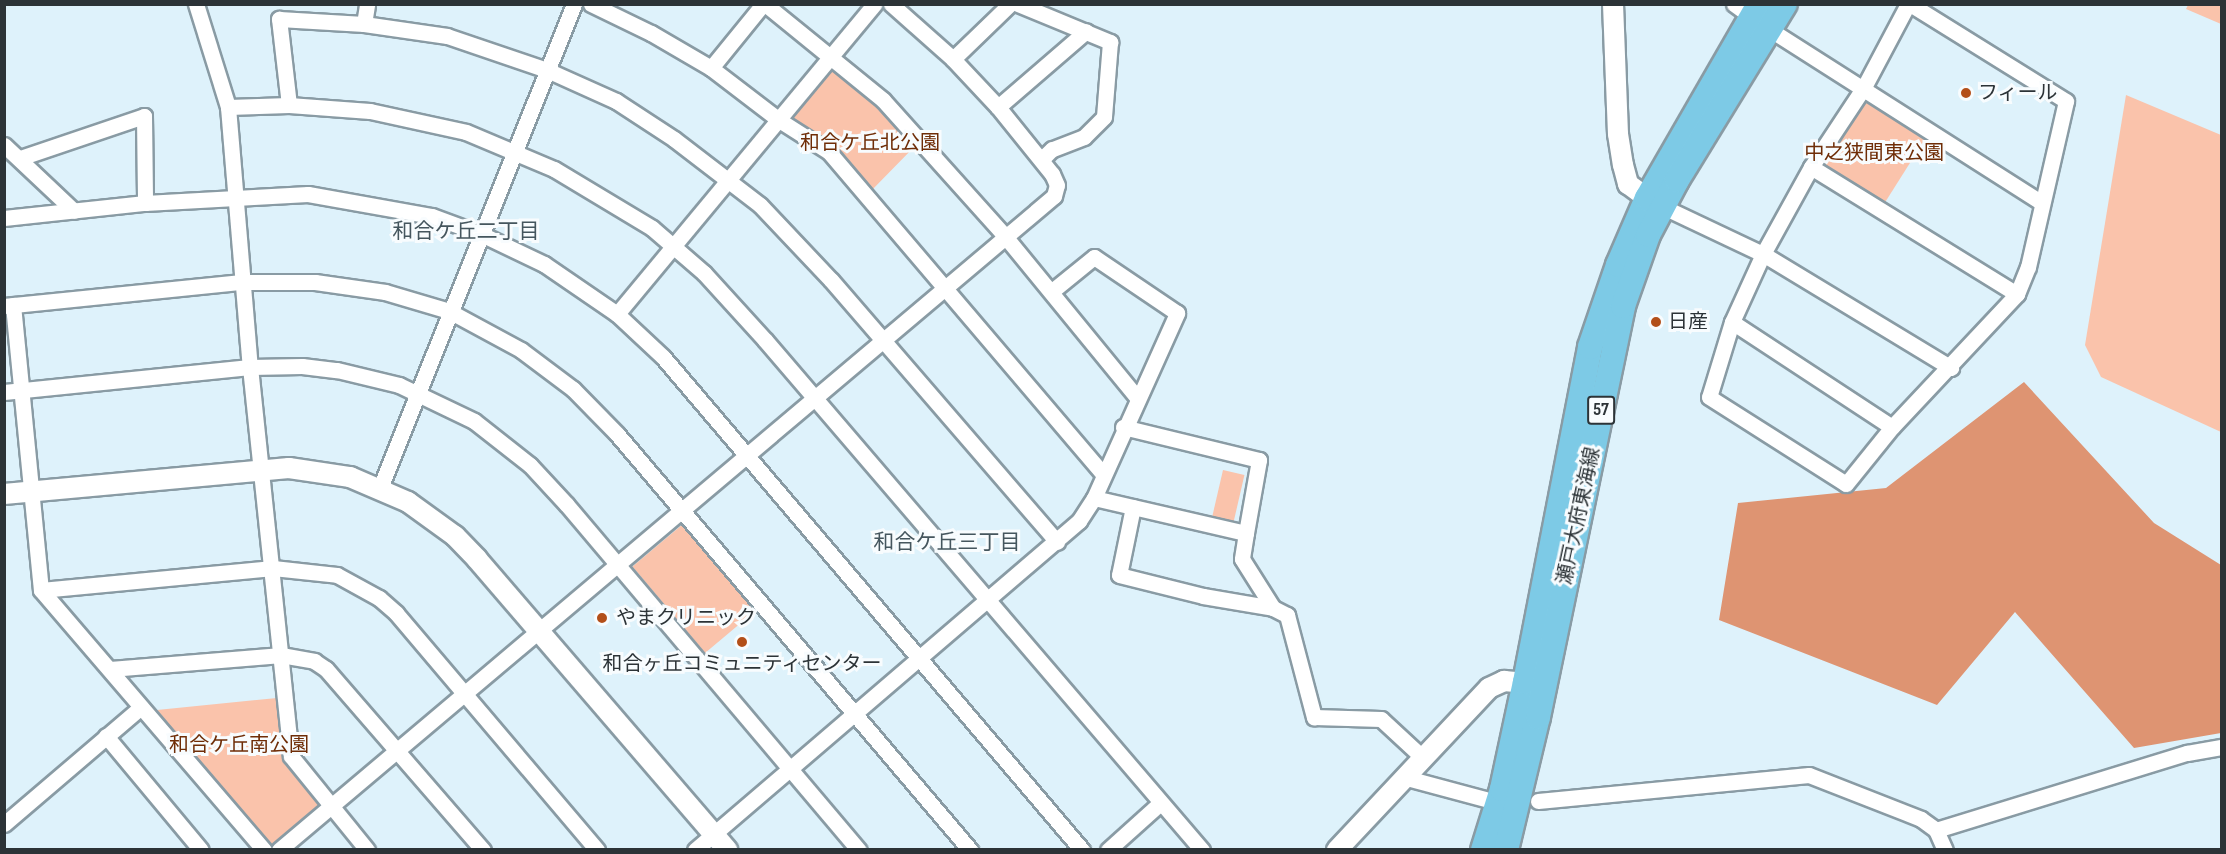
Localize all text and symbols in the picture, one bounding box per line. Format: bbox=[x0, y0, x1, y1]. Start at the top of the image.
place label: フィール bbox=[1978, 81, 2058, 105]
marker: フィール bbox=[1959, 86, 1973, 100]
park label: 和合ケ丘北公園 bbox=[800, 131, 940, 155]
park label: 中之狭間東公園 bbox=[1804, 141, 1944, 165]
district label: 和合ケ丘二丁目 bbox=[393, 219, 539, 245]
place label: 日産 bbox=[1668, 310, 1708, 334]
marker: 日産 bbox=[1649, 315, 1663, 329]
road number: 57 bbox=[1586, 395, 1616, 425]
street label: 瀬戸大府東海線 bbox=[1553, 445, 1605, 587]
district label: 和合ケ丘三丁目 bbox=[874, 530, 1020, 556]
place label: やまクリニック bbox=[616, 606, 756, 630]
marker: やまクリニック bbox=[593, 609, 611, 627]
marker: 和合ヶ丘コミュニティセンター bbox=[735, 635, 749, 649]
place label: 和合ヶ丘コミュニティセンター bbox=[602, 652, 882, 676]
park label: 和合ケ丘南公園 bbox=[169, 733, 309, 757]

